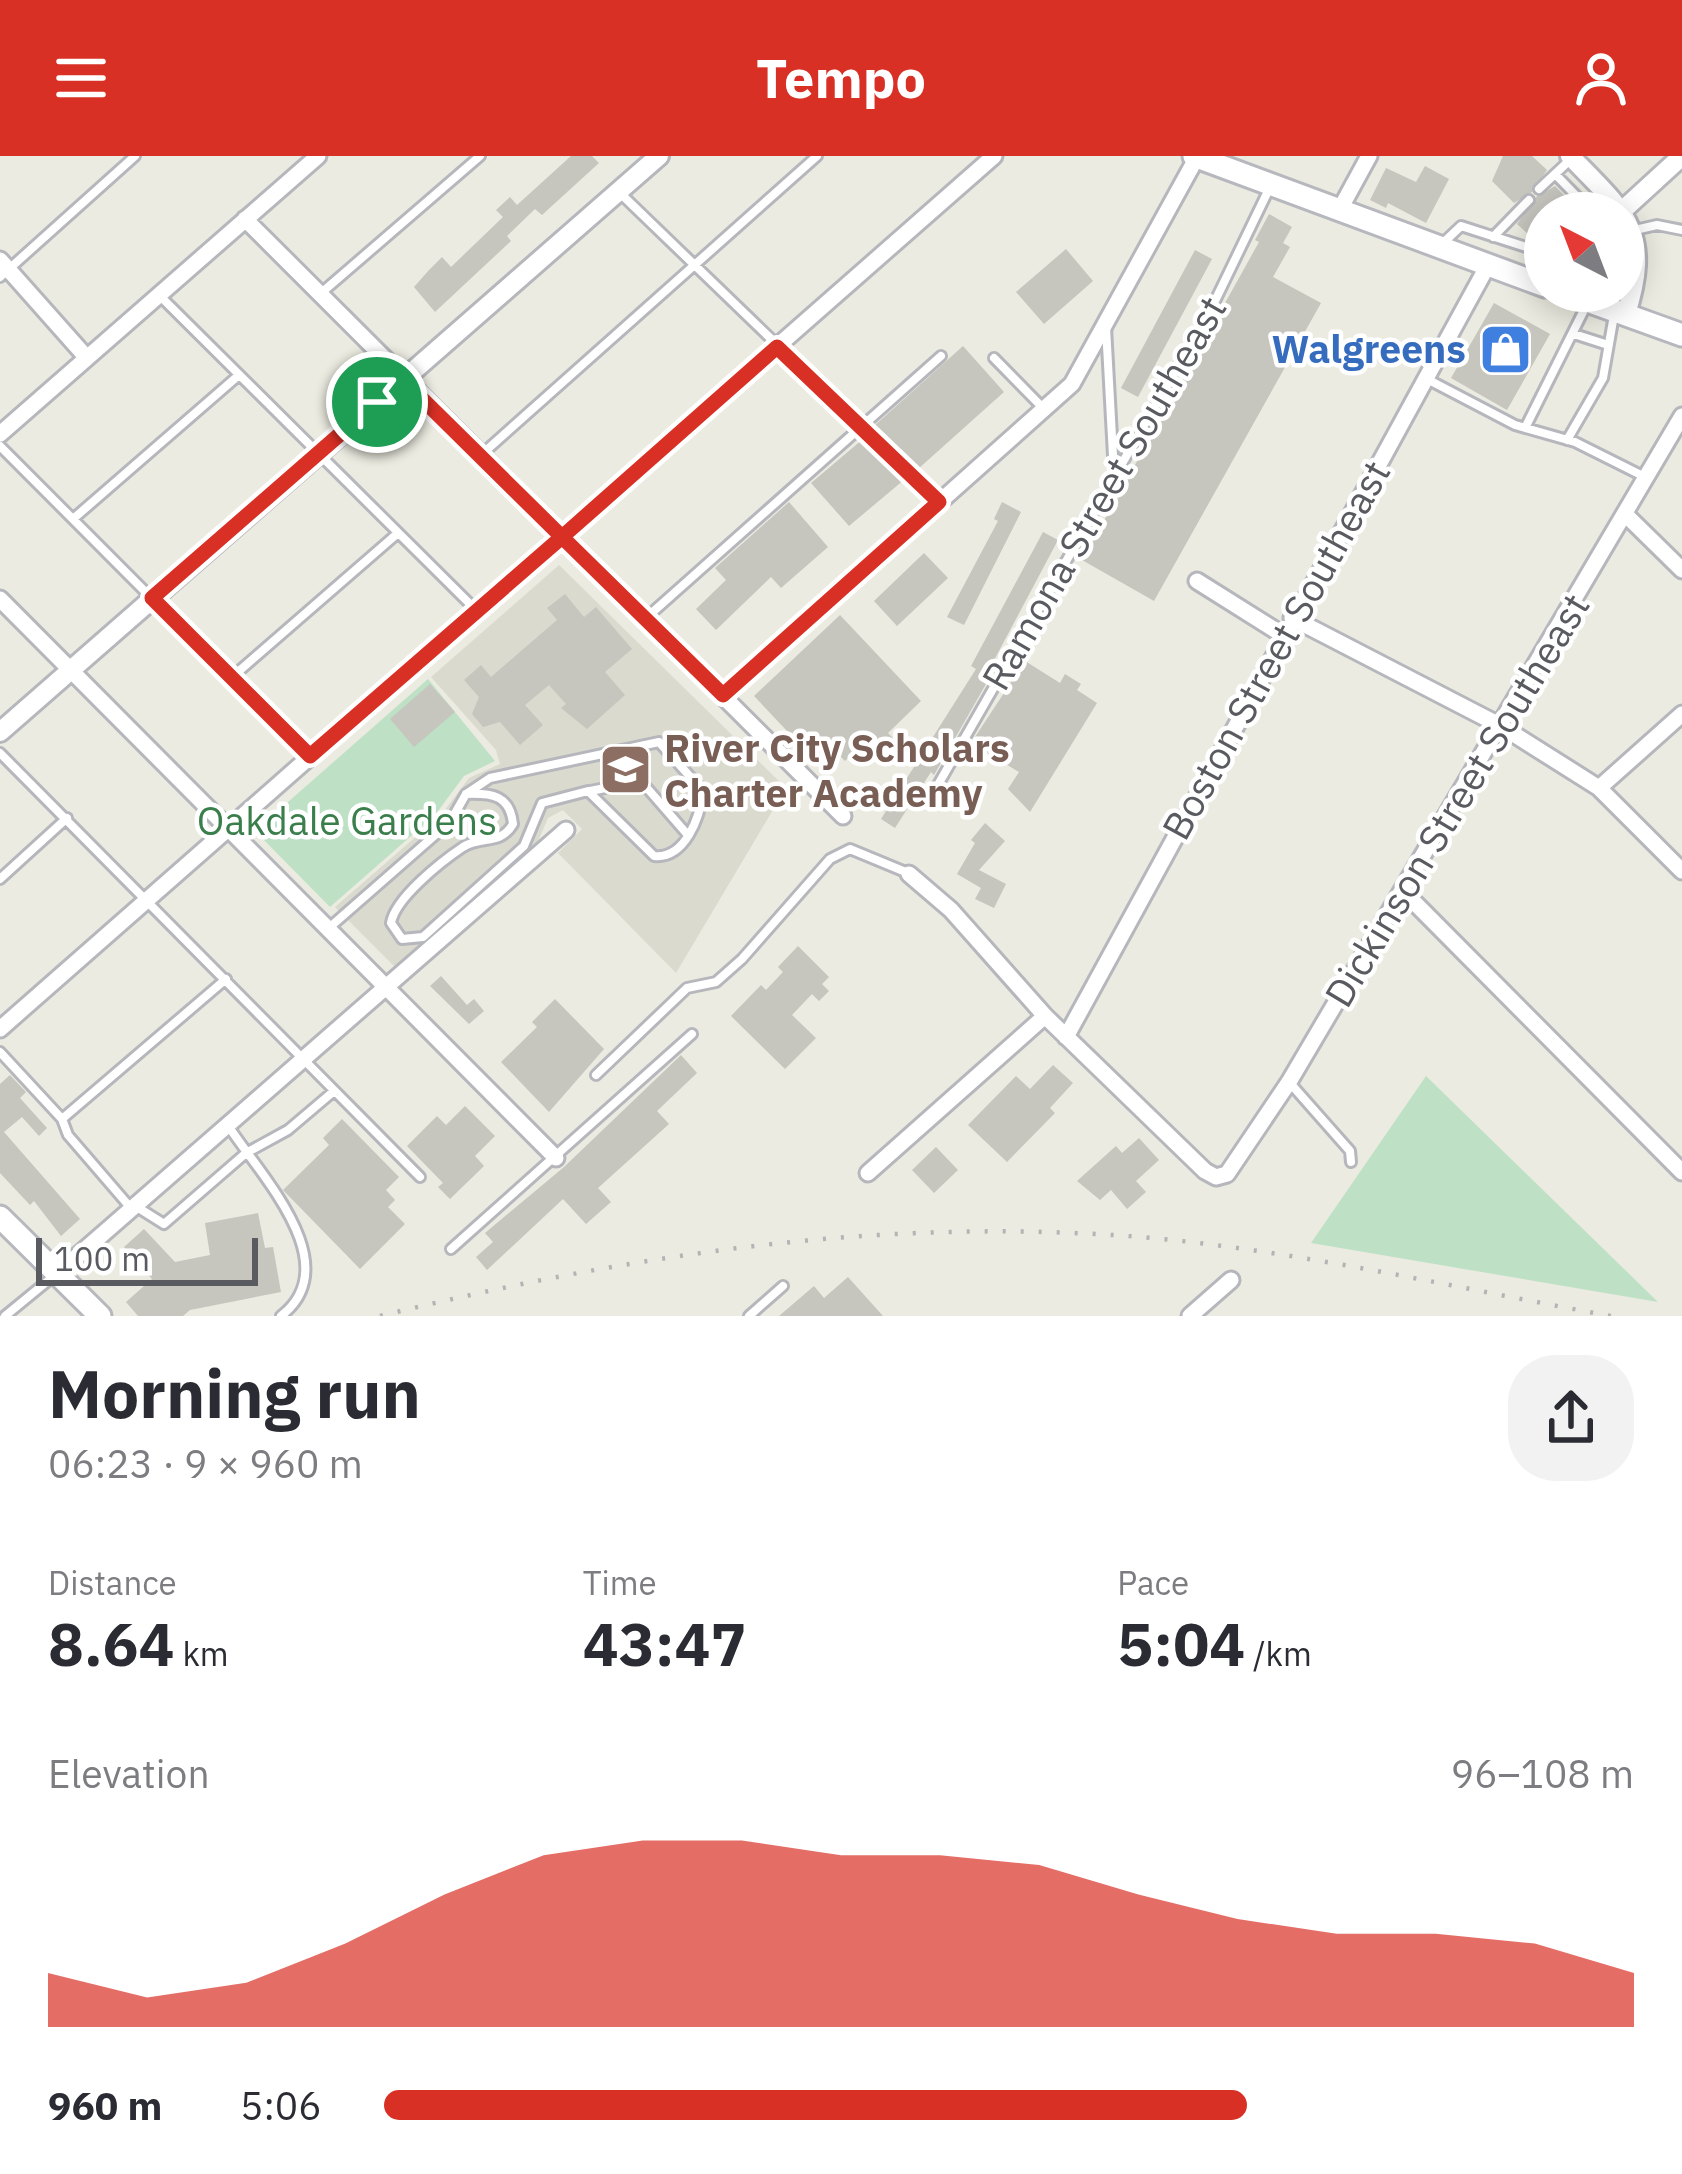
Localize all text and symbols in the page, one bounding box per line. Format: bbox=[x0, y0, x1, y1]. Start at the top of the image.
text: Tempo bbox=[756, 43, 926, 113]
icon: menu bbox=[48, 45, 114, 111]
icon: person bbox=[1568, 45, 1634, 111]
north arrow bbox=[1524, 192, 1644, 312]
map controls bbox=[1524, 192, 1644, 312]
street label: Ramona Street Southeast bbox=[970, 287, 1237, 699]
shop icon: Walgreens bbox=[1477, 321, 1533, 377]
place label: Walgreens bbox=[1271, 323, 1466, 374]
pin bbox=[326, 351, 428, 453]
icon: arrive bbox=[344, 369, 410, 435]
street label: Boston Street Southeast bbox=[1150, 451, 1401, 848]
street label: Dickinson Street Southeast bbox=[1313, 584, 1600, 1016]
place label: River City Scholars Charter Academy bbox=[664, 722, 1010, 818]
school or university icon: River City Scholars Charter Academy bbox=[597, 742, 653, 798]
park label: Oakdale Gardens bbox=[197, 795, 497, 846]
scale bar bbox=[36, 1232, 258, 1285]
text: 100 m bbox=[54, 1237, 150, 1280]
text: Morning run bbox=[48, 1350, 421, 1436]
button: share bbox=[1508, 1355, 1634, 1481]
text: 06:23 · 9 × 960 m bbox=[48, 1438, 363, 1489]
text: Distance bbox=[48, 1561, 177, 1604]
text: Time bbox=[583, 1561, 657, 1604]
text: Pace bbox=[1117, 1561, 1189, 1604]
text: 8.64 bbox=[48, 1604, 175, 1683]
text: 43:47 bbox=[583, 1604, 746, 1683]
text: 5:04 bbox=[1117, 1604, 1245, 1683]
text: km bbox=[175, 1632, 229, 1675]
text: /km bbox=[1245, 1632, 1312, 1675]
text: Elevation bbox=[48, 1748, 210, 1799]
text: 96–108 m bbox=[1451, 1748, 1634, 1799]
text: 960 m bbox=[48, 2080, 162, 2131]
text: 5:06 bbox=[240, 2080, 322, 2131]

